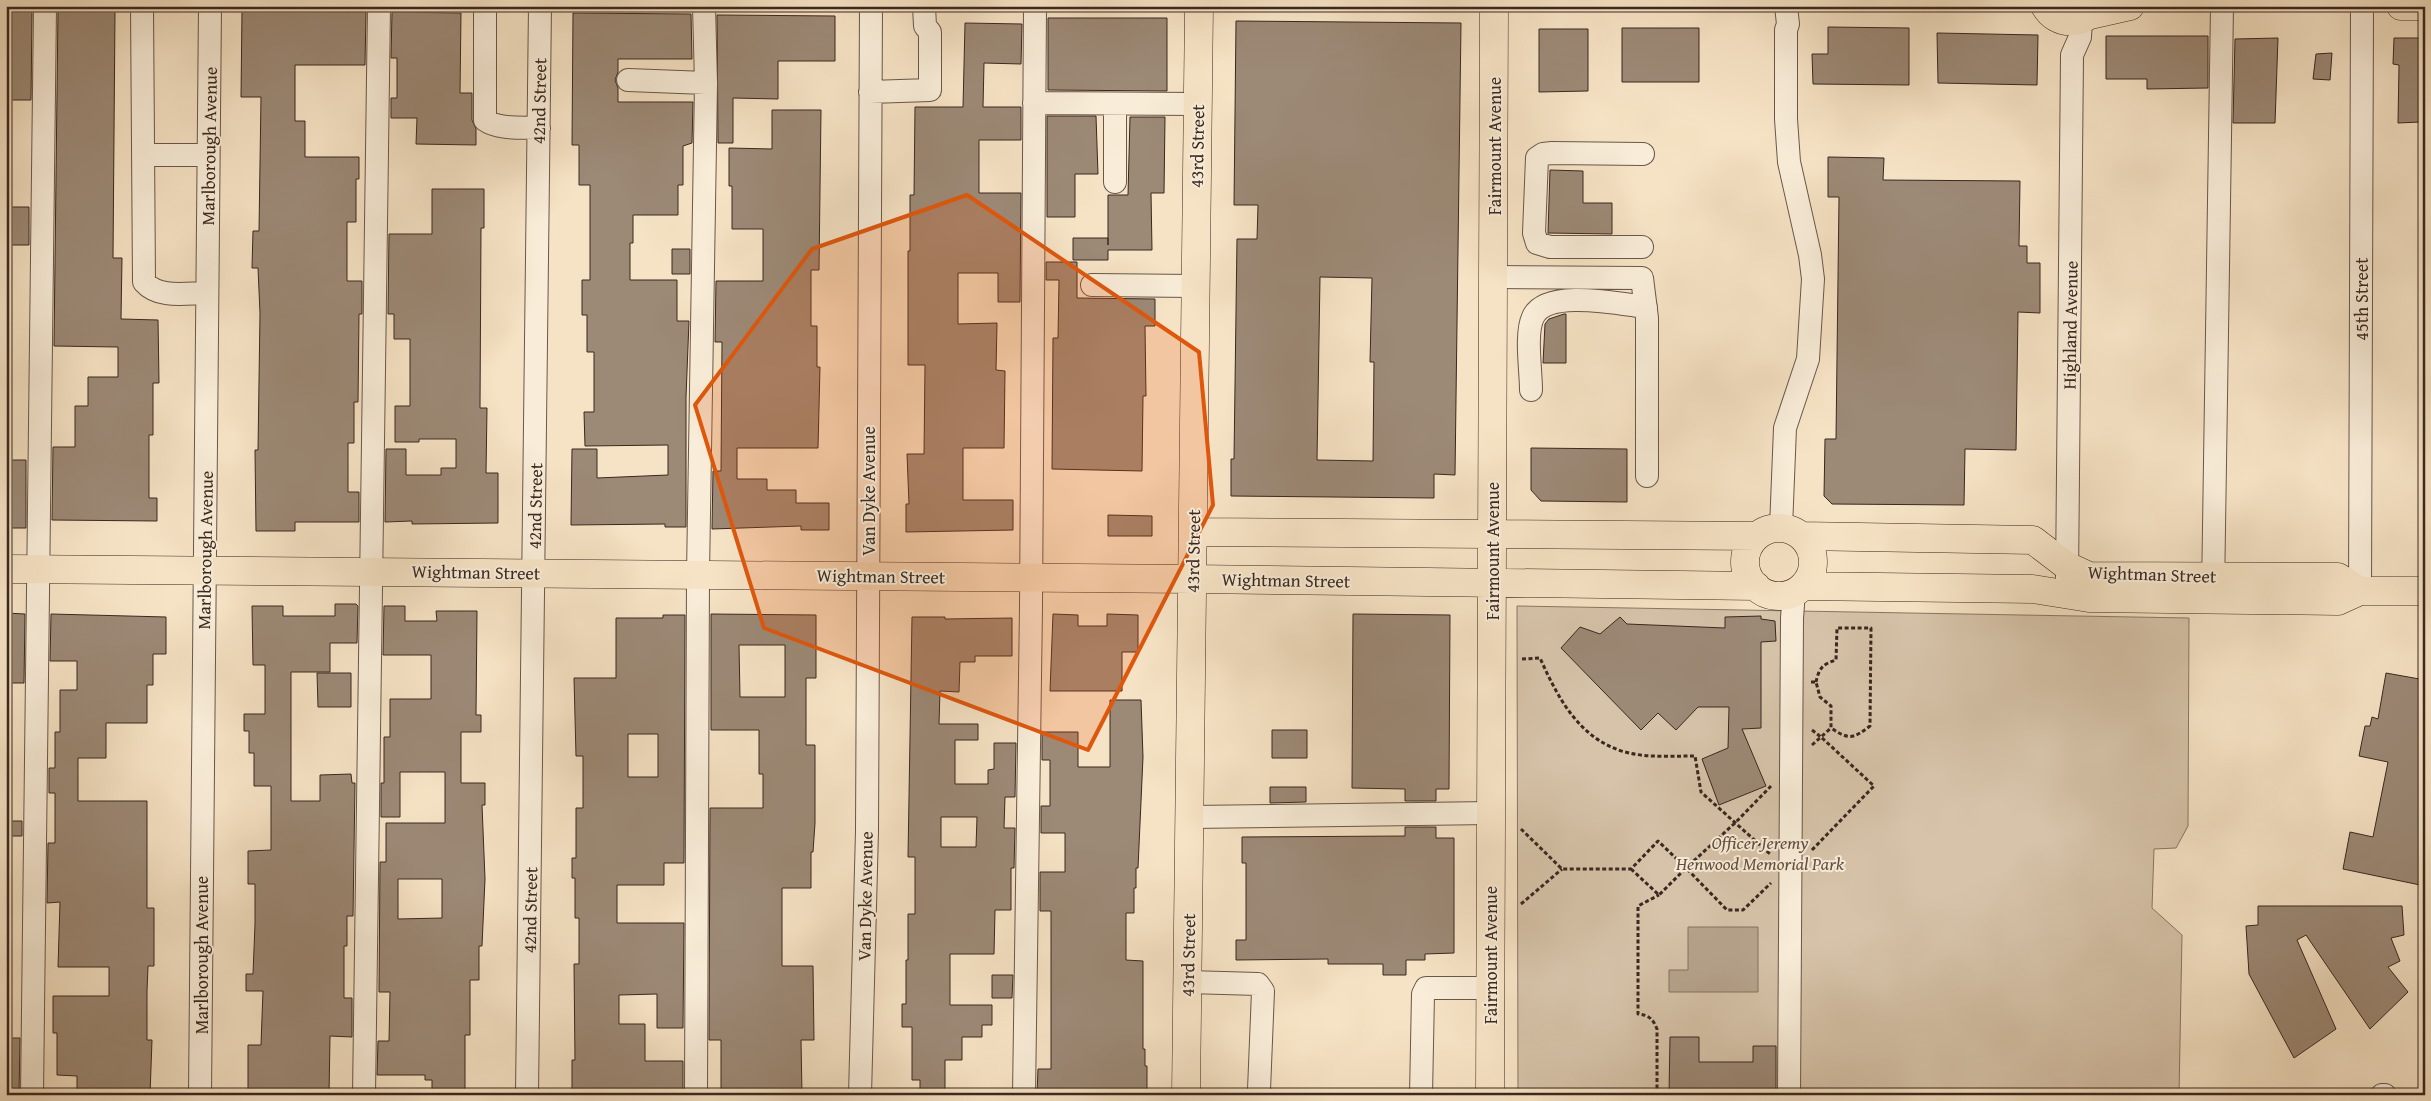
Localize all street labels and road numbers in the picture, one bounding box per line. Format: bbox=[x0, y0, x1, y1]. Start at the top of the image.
street label: 42nd Street bbox=[525, 57, 553, 145]
street label: Marlborough Avenue bbox=[194, 66, 224, 226]
street label: Fairmount Avenue bbox=[1481, 77, 1508, 215]
street label: 43rd Street bbox=[1183, 103, 1211, 188]
street label: 45th Street bbox=[2348, 257, 2375, 341]
street label: Highland Avenue bbox=[2055, 260, 2085, 390]
street label: Van Dyke Avenue bbox=[855, 426, 882, 556]
street label: 42nd Street bbox=[521, 462, 549, 550]
street label: Marlborough Avenue bbox=[190, 470, 220, 630]
street label: Fairmount Avenue bbox=[1479, 482, 1506, 620]
street label: 43rd Street bbox=[1179, 508, 1207, 593]
street label: Wightman Street bbox=[411, 557, 541, 587]
street label: Wightman Street bbox=[2087, 558, 2217, 590]
street label: Wightman Street bbox=[816, 561, 946, 591]
street label: Wightman Street bbox=[1221, 565, 1351, 595]
street label: Van Dyke Avenue bbox=[850, 831, 880, 961]
street label: 42nd Street bbox=[516, 866, 544, 954]
street label: Marlborough Avenue bbox=[188, 876, 215, 1034]
street label: Fairmount Avenue bbox=[1477, 886, 1504, 1024]
street label: 43rd Street bbox=[1174, 912, 1202, 997]

